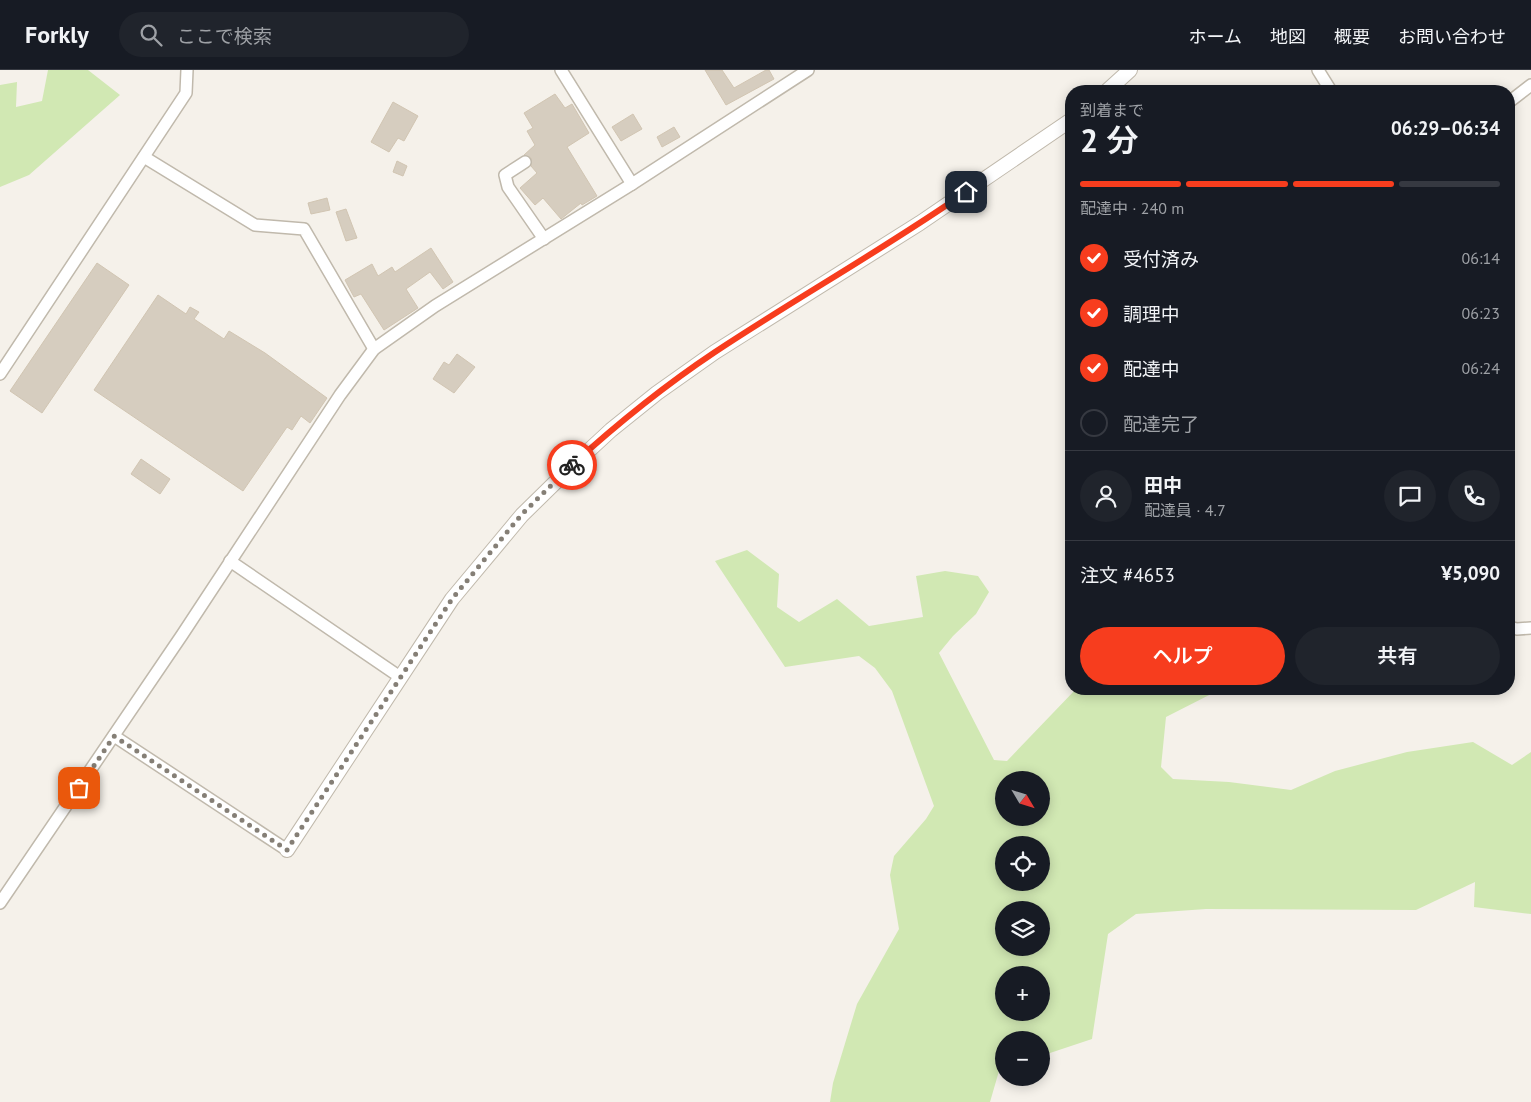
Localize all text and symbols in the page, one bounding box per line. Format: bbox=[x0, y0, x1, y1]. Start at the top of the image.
search box bbox=[119, 12, 469, 57]
text: Forkly bbox=[25, 19, 89, 50]
icon: search bbox=[137, 21, 165, 49]
text: ここで検索 bbox=[177, 24, 272, 48]
text: ホーム bbox=[1189, 25, 1242, 48]
text: 地図 bbox=[1270, 25, 1306, 48]
text: 概要 bbox=[1334, 25, 1370, 48]
text: お問い合わせ bbox=[1398, 25, 1506, 48]
text: 到着まで bbox=[1080, 100, 1144, 120]
text: 06:29–06:34 bbox=[1391, 116, 1500, 140]
text: 2 分 bbox=[1080, 119, 1138, 161]
pin bbox=[945, 171, 987, 213]
icon: home bbox=[952, 178, 980, 206]
text: 配達中 · 240 m bbox=[1080, 198, 1184, 218]
icon: check bbox=[1080, 244, 1108, 272]
text: 受付済み bbox=[1123, 247, 1199, 271]
text: 06:14 bbox=[1462, 248, 1500, 268]
icon: check bbox=[1080, 299, 1108, 327]
text: 調理中 bbox=[1123, 302, 1180, 326]
text: 06:23 bbox=[1462, 303, 1500, 323]
icon: check bbox=[1080, 354, 1108, 382]
text: 配達中 bbox=[1123, 357, 1180, 381]
text: 06:24 bbox=[1462, 358, 1500, 378]
text: 配達完了 bbox=[1123, 412, 1199, 436]
courier bbox=[547, 440, 597, 490]
icon: bike bbox=[558, 451, 586, 479]
button: person bbox=[1080, 470, 1132, 522]
button: chat bbox=[1384, 470, 1436, 522]
button: phone bbox=[1448, 470, 1500, 522]
text: 田中 bbox=[1144, 473, 1182, 497]
text: 配達員 · 4.7 bbox=[1144, 500, 1226, 520]
text: ¥5,090 bbox=[1441, 561, 1500, 585]
text: 注文 #4653 bbox=[1080, 563, 1175, 587]
button: ヘルプ bbox=[1080, 627, 1285, 685]
button: 共有 bbox=[1295, 627, 1500, 685]
pin bbox=[58, 767, 100, 809]
north arrow bbox=[995, 771, 1050, 826]
map controls bbox=[995, 771, 1050, 1086]
icon: bag bbox=[65, 774, 93, 802]
button: locate bbox=[995, 836, 1050, 891]
button: layers bbox=[995, 901, 1050, 956]
button: + bbox=[995, 966, 1050, 1021]
button: − bbox=[995, 1031, 1050, 1086]

